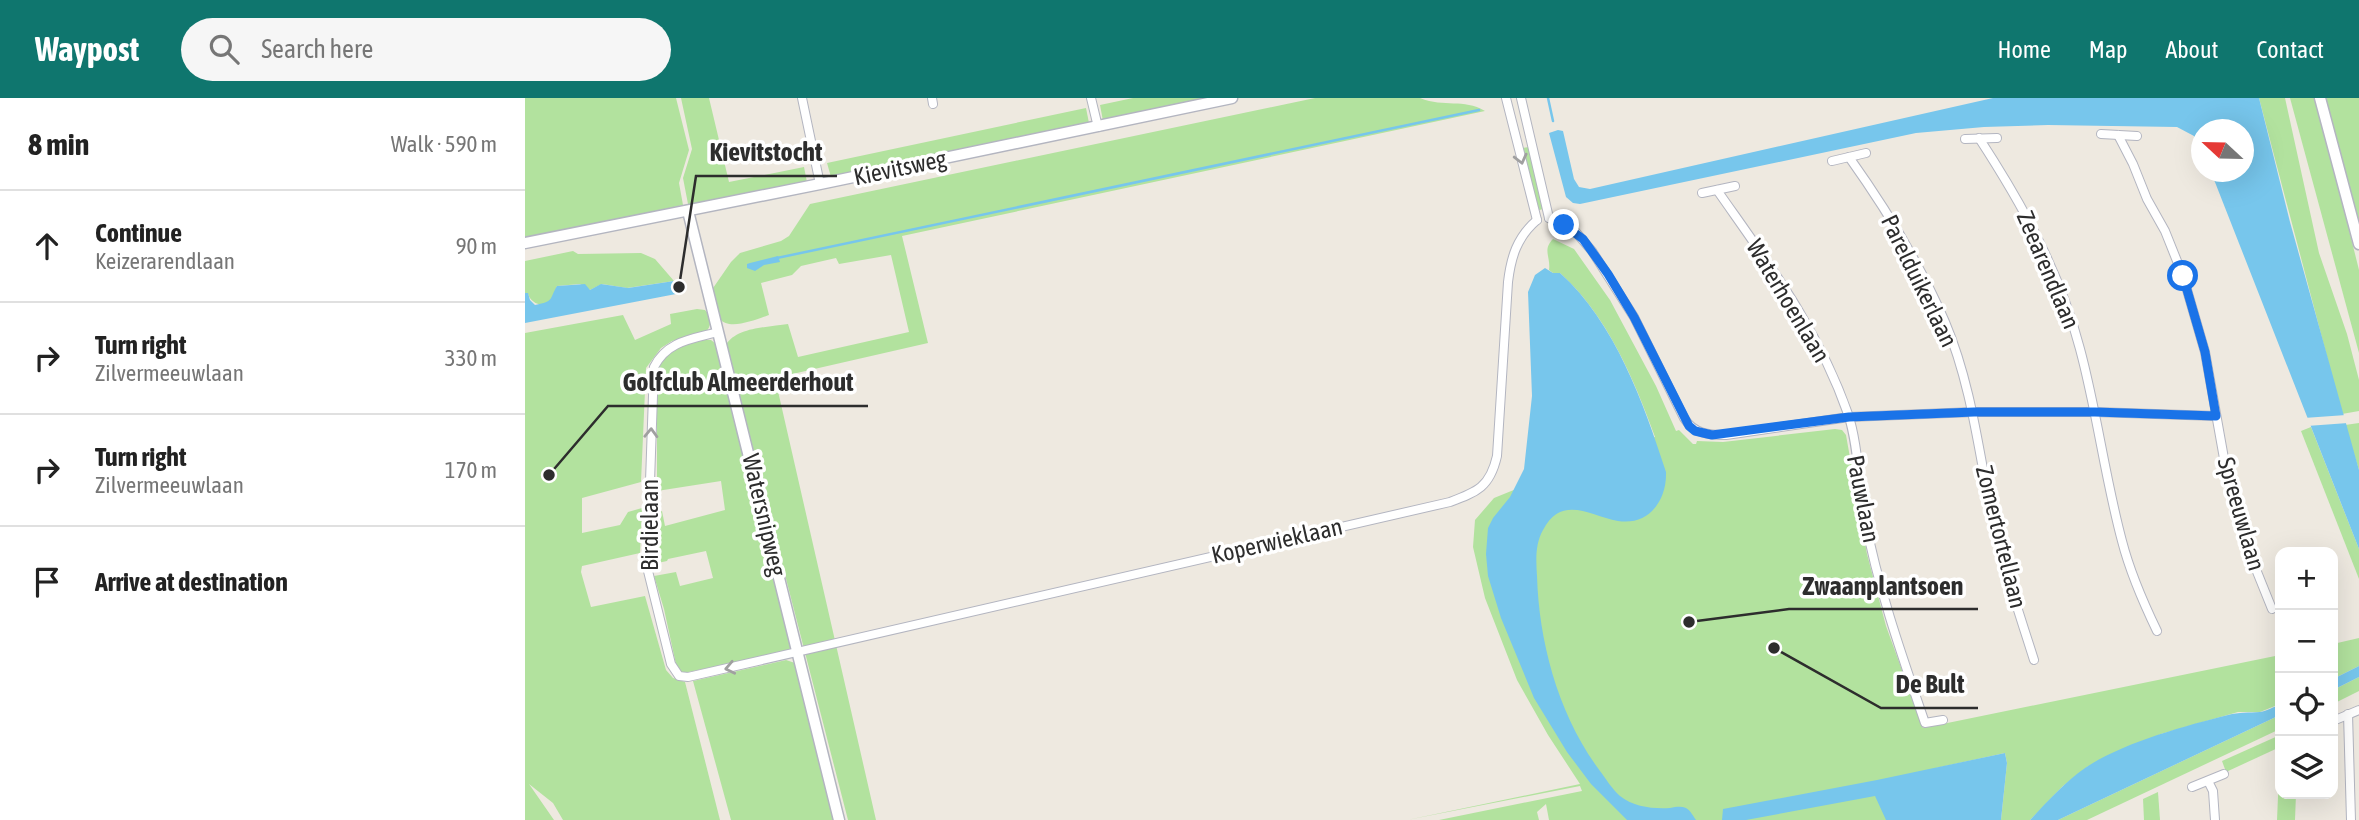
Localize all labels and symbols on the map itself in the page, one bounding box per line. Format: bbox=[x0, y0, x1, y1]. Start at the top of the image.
north arrow bbox=[2191, 119, 2254, 182]
callout: Kievitstocht bbox=[696, 129, 837, 176]
text: Kievitstocht bbox=[710, 137, 823, 167]
street label: Kievitsweg bbox=[851, 144, 949, 190]
one-way arrow bbox=[1513, 153, 1527, 165]
street label: Zeearendlaan bbox=[2012, 207, 2085, 333]
route end bbox=[1548, 209, 1579, 240]
street label: Parelduikerlaan bbox=[1876, 210, 1963, 351]
street label: Waterhoenlaan bbox=[1741, 235, 1836, 367]
route start bbox=[2167, 260, 2198, 291]
callout: Golfclub Almeerderhout bbox=[608, 359, 868, 406]
text: Golfclub Almeerderhout bbox=[622, 367, 854, 397]
one-way arrow bbox=[644, 427, 659, 438]
street label: Watersnipweg bbox=[737, 451, 792, 579]
street label: Pauwlaan bbox=[1842, 453, 1885, 545]
street label: Spreeuwlaan bbox=[2212, 454, 2271, 574]
street label: Zomertortellaan bbox=[1971, 463, 2032, 611]
street label: Birdielaan bbox=[636, 479, 663, 571]
street label: Koperwieklaan bbox=[1209, 512, 1345, 569]
callout: Zwaanplantsoen bbox=[1789, 562, 1978, 609]
text: Zwaanplantsoen bbox=[1803, 571, 1963, 601]
one-way arrow bbox=[724, 659, 736, 674]
callout: De Bult bbox=[1881, 661, 1978, 708]
text: De Bult bbox=[1895, 669, 1965, 699]

